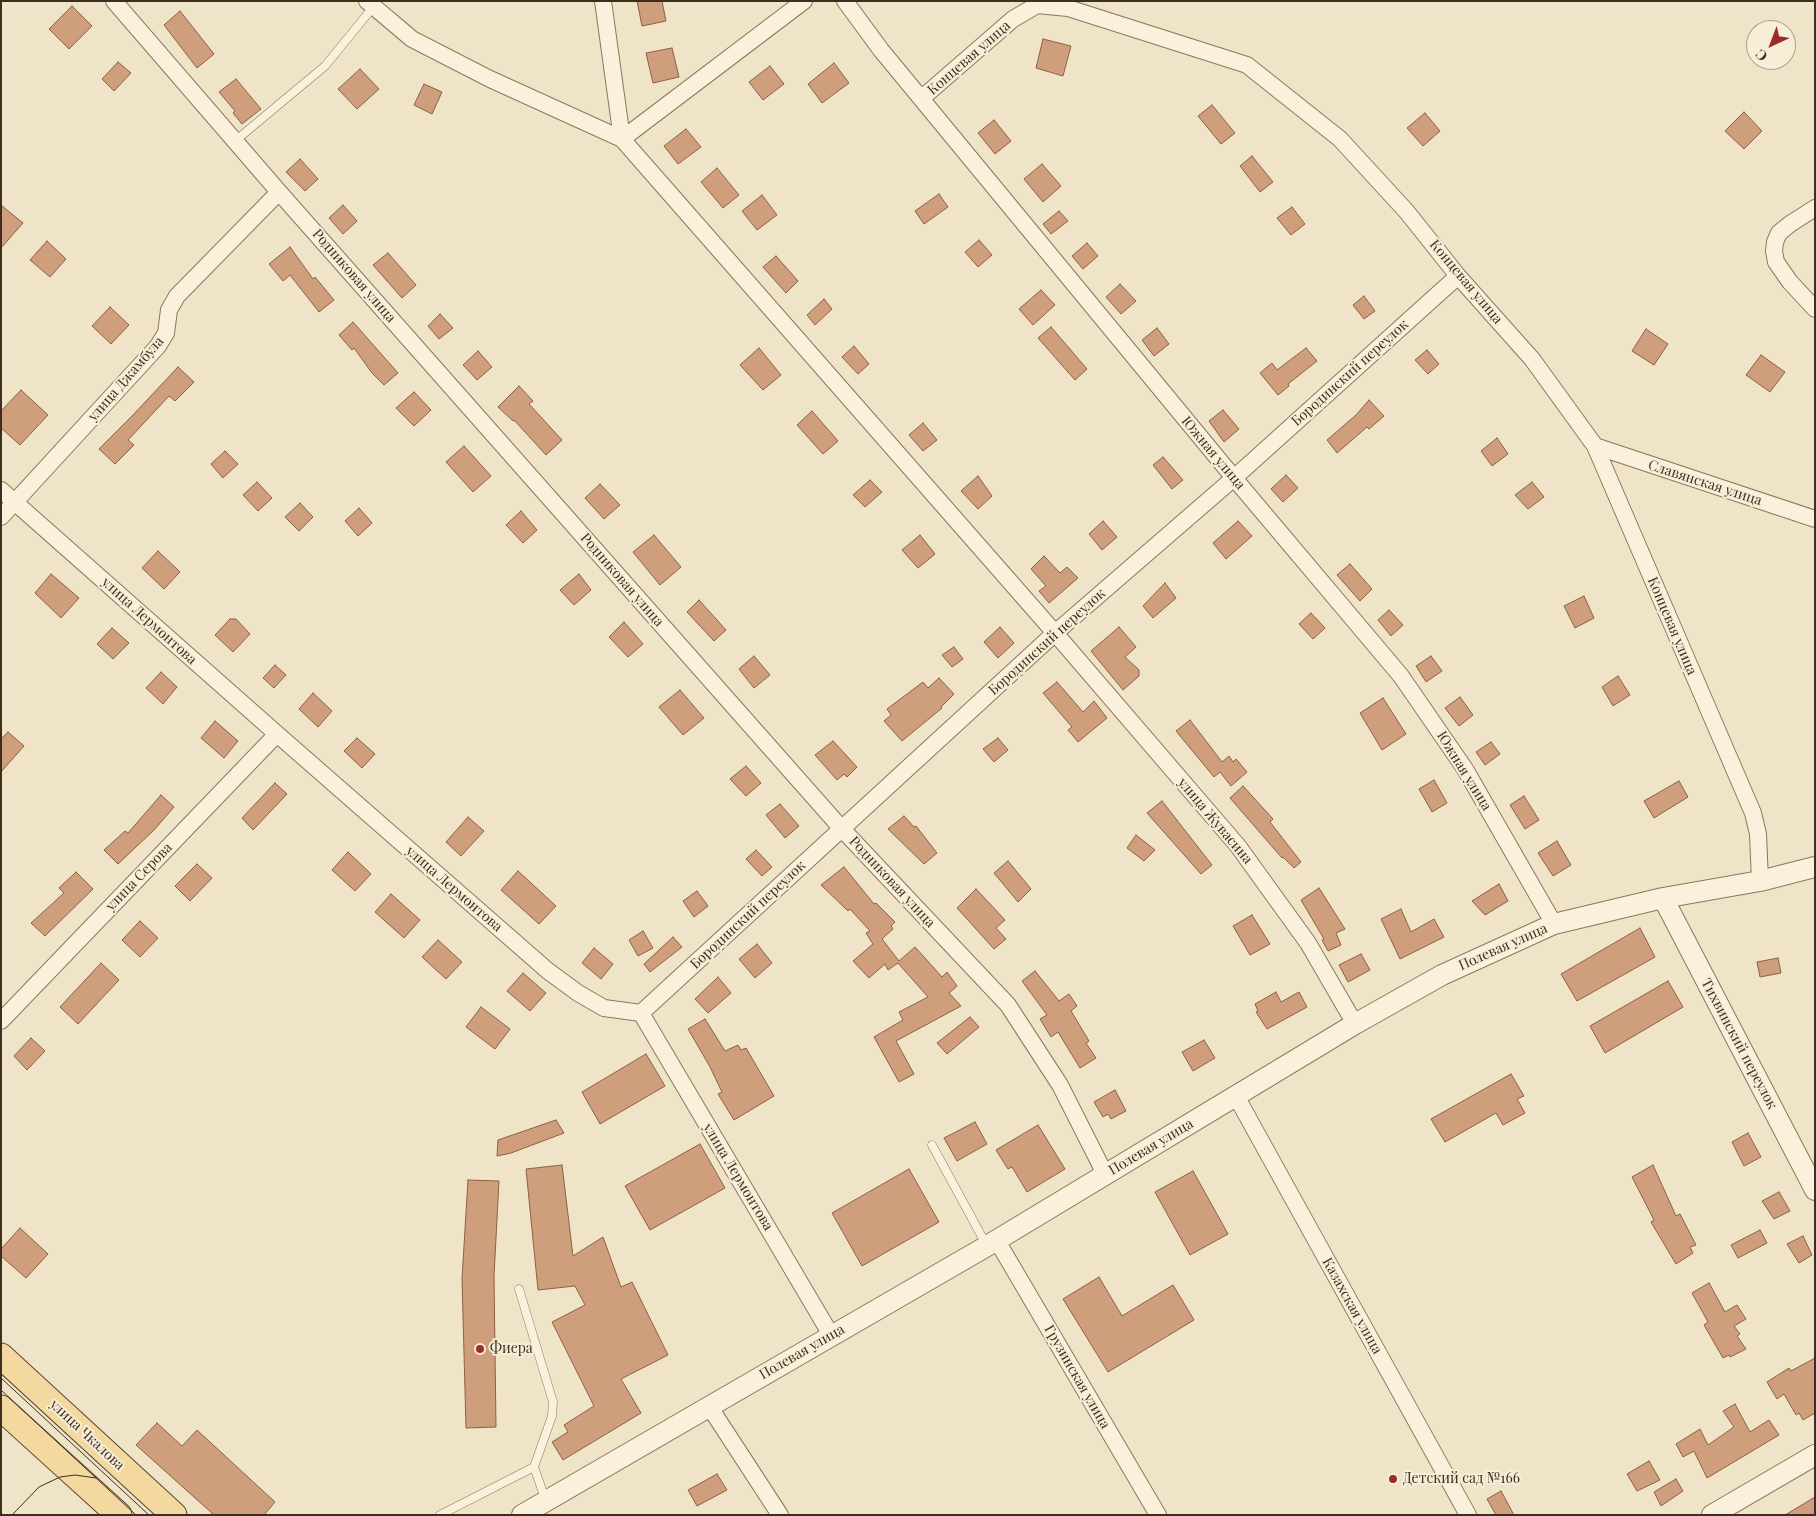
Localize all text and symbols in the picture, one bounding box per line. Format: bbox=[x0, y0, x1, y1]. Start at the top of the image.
street label: Концевая улица bbox=[924, 17, 1014, 99]
north arrow bbox=[1746, 20, 1796, 70]
text: С bbox=[1751, 45, 1771, 66]
street label: Родниковая улица bbox=[309, 226, 399, 326]
street label: Концевая улица bbox=[1426, 237, 1506, 327]
street label: Бородинский переулок bbox=[1288, 316, 1412, 430]
street label: улица Джамбула bbox=[85, 333, 167, 425]
street label: Южная улица bbox=[1178, 413, 1248, 493]
street label: Славянская улица bbox=[1646, 457, 1764, 509]
street label: Родниковая улица bbox=[577, 530, 667, 630]
street label: улица Лермонтова bbox=[98, 574, 200, 668]
street label: Концевая улица bbox=[1644, 575, 1700, 677]
street label: Бородинский переулок bbox=[985, 585, 1109, 699]
street label: Южная улица bbox=[1433, 728, 1495, 814]
street label: улица Жувасина bbox=[1174, 775, 1256, 867]
street label: Родниковая улица bbox=[845, 833, 939, 931]
street label: улица Серова bbox=[102, 839, 176, 915]
street label: улица Лермонтова bbox=[402, 843, 506, 935]
street label: Бородинский переулок bbox=[687, 857, 809, 973]
street label: Полевая улица bbox=[1456, 920, 1550, 974]
street label: Тихвинский переулок bbox=[1697, 976, 1781, 1112]
street label: Полевая улица bbox=[1106, 1115, 1196, 1179]
street label: улица Лермонтова bbox=[699, 1120, 777, 1234]
street label: Казахская улица bbox=[1319, 1255, 1385, 1357]
street label: Полевая улица bbox=[756, 1321, 848, 1383]
street label: Грузинская улица bbox=[1041, 1322, 1113, 1432]
place label: Фиера bbox=[490, 1341, 533, 1357]
marker: Фиера bbox=[474, 1343, 486, 1355]
street label: улица Чкалова bbox=[46, 1396, 128, 1474]
place label: Детский сад №166 bbox=[1403, 1471, 1520, 1487]
marker: Детский сад №166 bbox=[1387, 1473, 1399, 1485]

